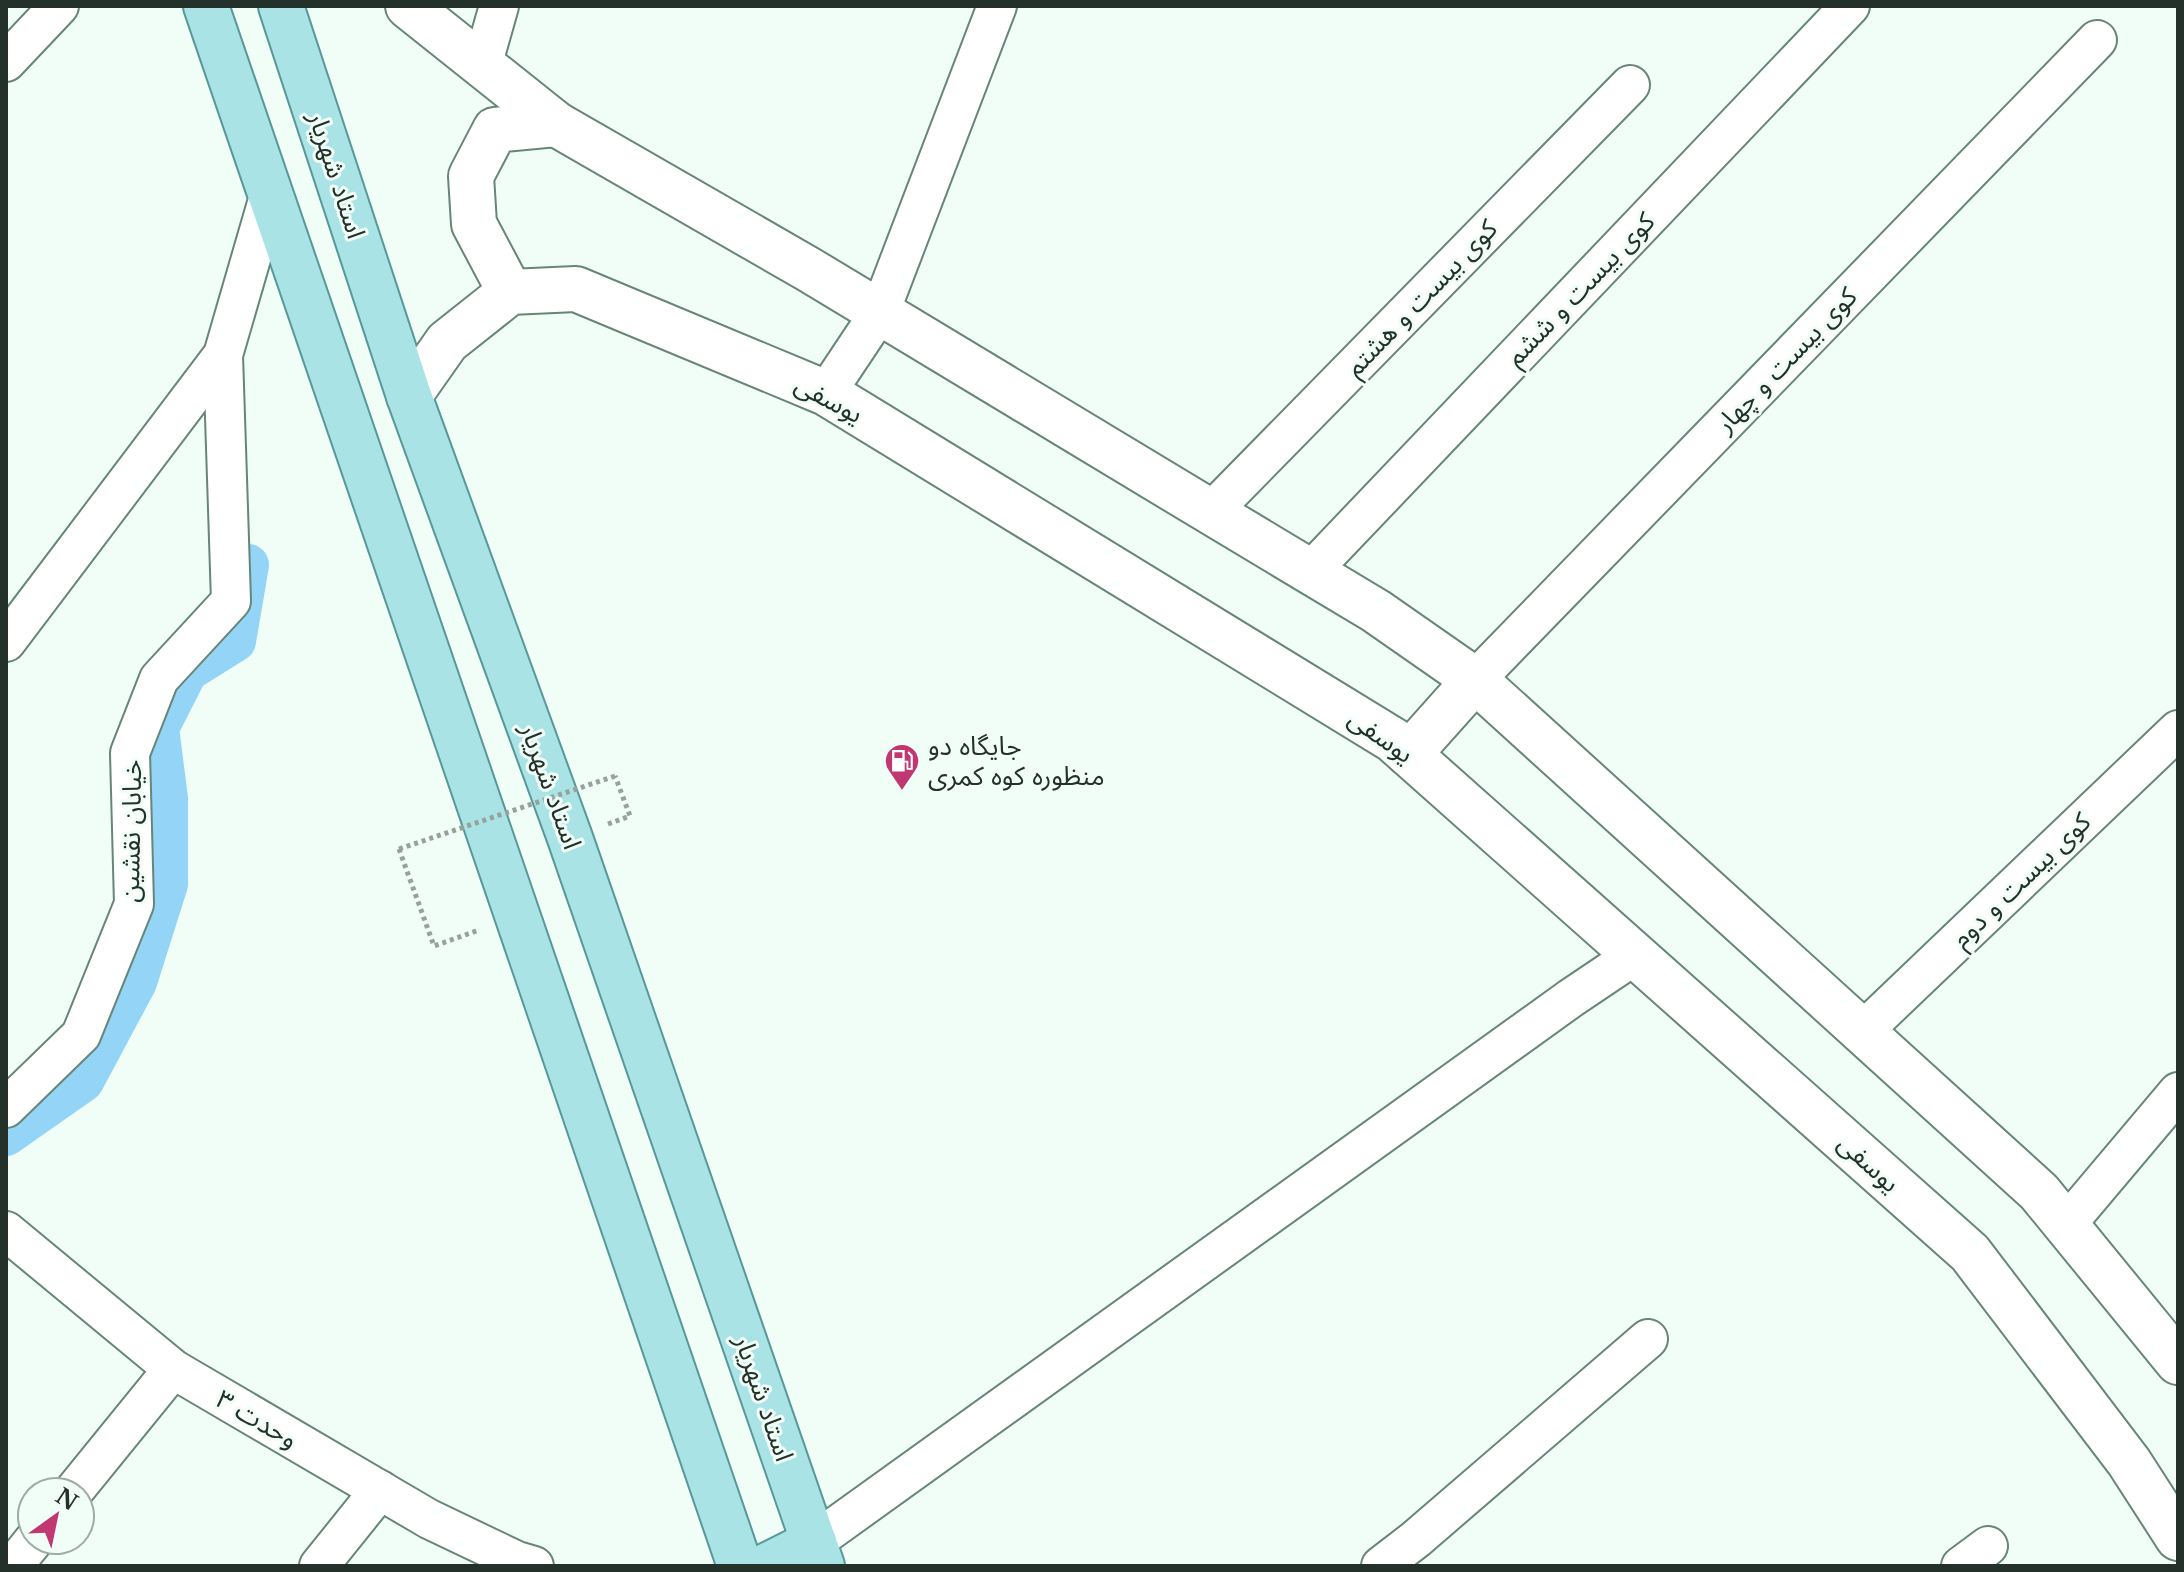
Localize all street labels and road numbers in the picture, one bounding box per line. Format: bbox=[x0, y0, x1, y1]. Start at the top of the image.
street label: استاد شهریار bbox=[301, 106, 373, 243]
street label: کوی بیست و ششم bbox=[1499, 205, 1664, 375]
street label: کوی بیست و هشتم bbox=[1338, 213, 1507, 386]
street label: کوی بیست و چهار bbox=[1708, 281, 1864, 441]
street label: یوسفی bbox=[790, 368, 868, 430]
street label: یوسفی bbox=[1342, 702, 1420, 770]
street label: استاد شهریار bbox=[513, 718, 589, 853]
street label: خیابان نقشین bbox=[114, 759, 148, 903]
street label: کوی بیست و دوم bbox=[1945, 806, 2100, 957]
street label: یوسفی bbox=[1831, 1127, 1907, 1199]
street label: استاد شهریار bbox=[727, 1330, 801, 1465]
street label: وحدت ۳ bbox=[210, 1383, 304, 1455]

